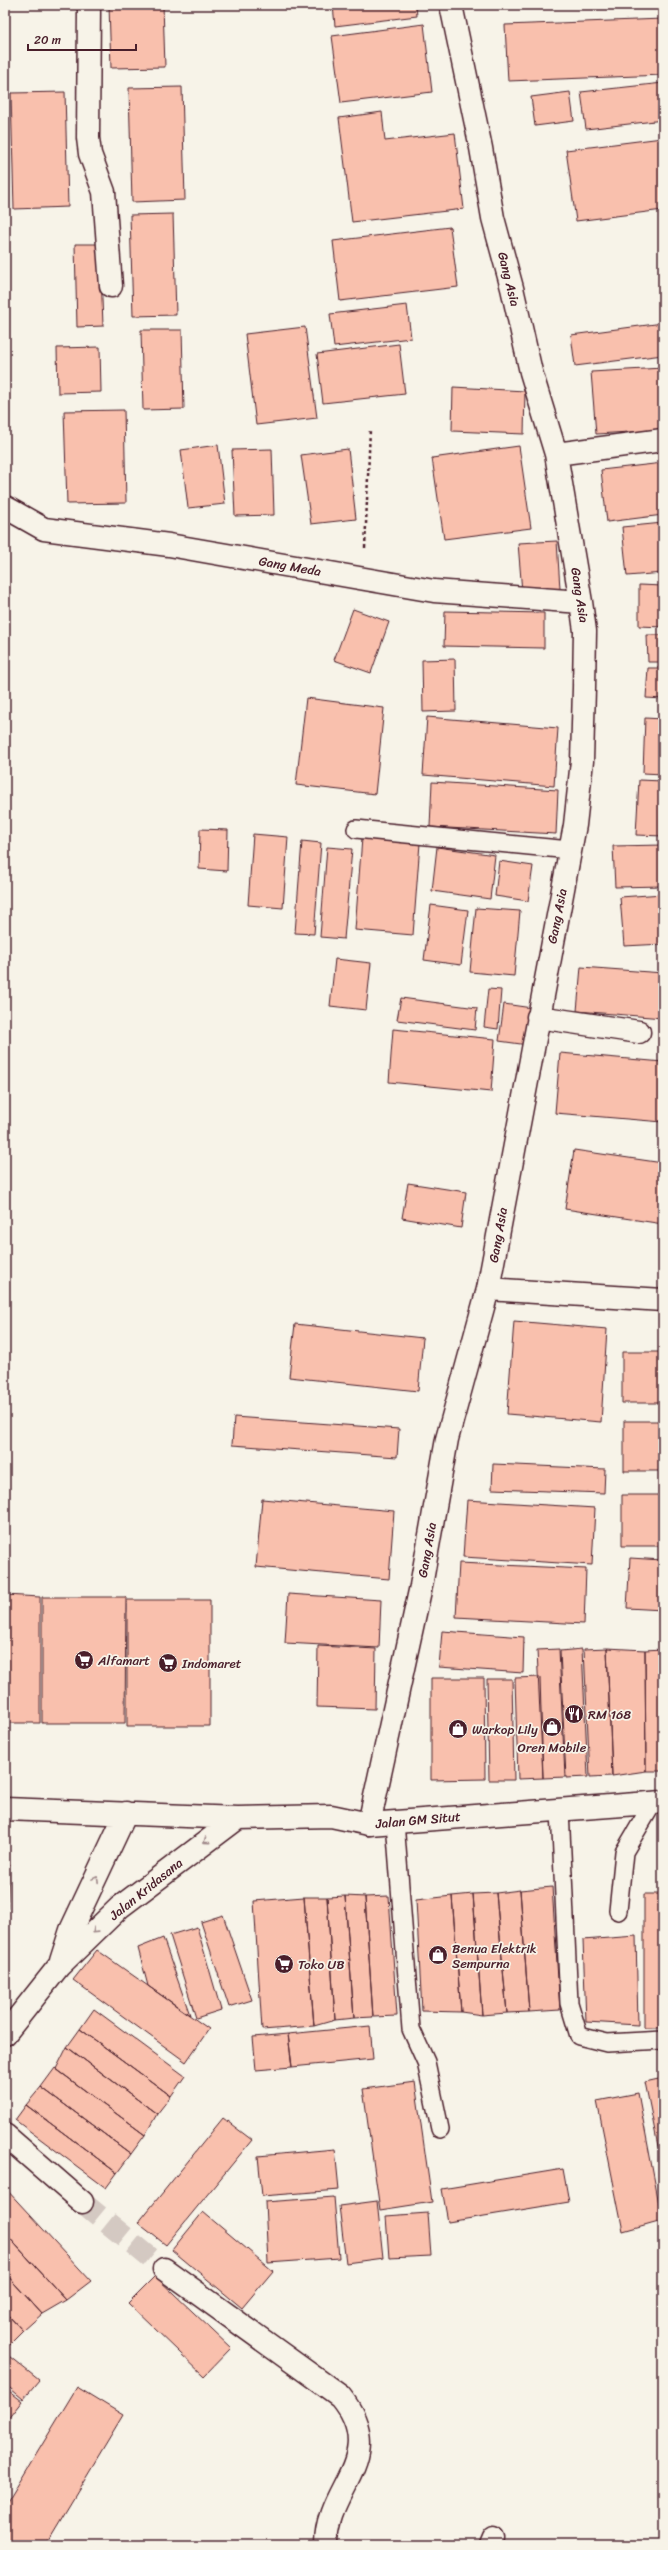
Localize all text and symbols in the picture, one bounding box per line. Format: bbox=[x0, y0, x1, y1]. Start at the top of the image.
scale bar bbox=[28, 26, 136, 52]
text: 20 m bbox=[34, 29, 61, 51]
street label: Gang Asia bbox=[491, 249, 527, 309]
street label: Gang Meda bbox=[257, 549, 323, 583]
street label: Gang Asia bbox=[564, 566, 596, 625]
street label: Gang Asia bbox=[540, 886, 574, 945]
street label: Gang Asia bbox=[482, 1205, 514, 1264]
street label: Gang Asia bbox=[411, 1520, 443, 1579]
supermarket icon: Alfamart bbox=[73, 1649, 95, 1671]
place label: Alfamart bbox=[97, 1649, 150, 1672]
supermarket icon: Indomaret bbox=[157, 1652, 179, 1674]
place label: Indomaret bbox=[181, 1652, 242, 1675]
restaurant icon: RM 168 bbox=[563, 1703, 585, 1725]
place label: RM 168 bbox=[588, 1703, 631, 1726]
shop icon: Oren Mobile bbox=[541, 1716, 563, 1738]
shop icon: Warkop Lily bbox=[447, 1718, 469, 1740]
place label: Warkop Lily bbox=[472, 1718, 538, 1741]
place label: Oren Mobile bbox=[518, 1736, 587, 1759]
street label: Jalan GM Situt bbox=[374, 1805, 462, 1835]
one-way arrow bbox=[204, 1836, 211, 1843]
street label: Jalan Kridasana bbox=[103, 1852, 188, 1927]
one-way arrow bbox=[91, 1875, 98, 1883]
one-way arrow bbox=[92, 1927, 99, 1934]
place label: Benua Elektrik Sempurna bbox=[452, 1937, 537, 1975]
shop icon: Benua Elektrik Sempurna bbox=[427, 1944, 449, 1966]
supermarket icon: Toko UB bbox=[273, 1953, 295, 1975]
place label: Toko UB bbox=[298, 1953, 345, 1976]

